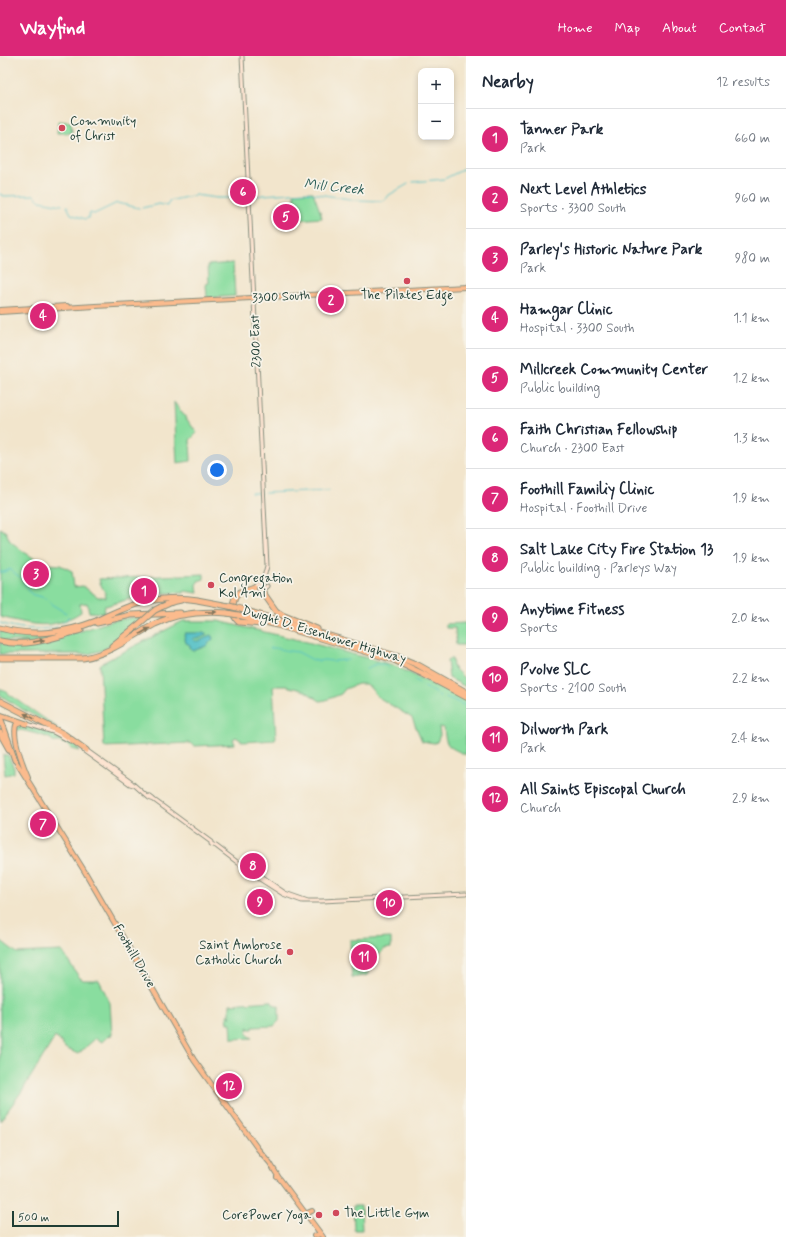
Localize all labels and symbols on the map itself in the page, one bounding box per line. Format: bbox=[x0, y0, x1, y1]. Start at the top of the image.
place label: Community of Christ bbox=[70, 113, 136, 145]
marker: Community of Christ bbox=[57, 123, 67, 133]
water label: Mill Creek bbox=[303, 175, 365, 199]
pin: 6 bbox=[230, 177, 256, 207]
pin: 5 bbox=[273, 202, 299, 232]
marker: The Pilates Edge bbox=[402, 276, 412, 286]
pin: 2 bbox=[318, 285, 344, 315]
street label: 3300 South bbox=[251, 287, 311, 307]
place label: The Pilates Edge bbox=[361, 287, 453, 306]
pin: 4 bbox=[30, 301, 56, 331]
street label: 2300 East bbox=[247, 314, 265, 368]
your location bbox=[207, 460, 227, 480]
pin: 3 bbox=[23, 559, 49, 589]
place label: Congregation Kol Ami bbox=[219, 570, 293, 602]
pin: 1 bbox=[131, 576, 157, 606]
marker: Congregation Kol Ami bbox=[206, 580, 216, 590]
street label: Dwight D. Eisenhower Highway bbox=[240, 602, 408, 669]
one-way arrow bbox=[205, 609, 218, 615]
one-way arrow bbox=[139, 627, 151, 634]
one-way arrow bbox=[33, 638, 45, 644]
one-way arrow bbox=[23, 713, 34, 719]
pin: 7 bbox=[30, 809, 56, 839]
pin: 8 bbox=[240, 851, 266, 881]
pin: 9 bbox=[247, 887, 273, 917]
pin: 10 bbox=[376, 888, 402, 918]
street label: Foothill Drive bbox=[109, 921, 159, 991]
place label: Saint Ambrose Catholic Church bbox=[195, 937, 282, 969]
pin: 11 bbox=[351, 942, 377, 972]
marker: Saint Ambrose Catholic Church bbox=[285, 947, 295, 957]
pin: 12 bbox=[216, 1071, 242, 1101]
place label: The Little Gym bbox=[344, 1205, 429, 1222]
place label: CorePower Yoga bbox=[222, 1207, 311, 1224]
marker: The Little Gym bbox=[331, 1208, 341, 1218]
scale bar bbox=[12, 1209, 119, 1228]
marker: CorePower Yoga bbox=[314, 1210, 324, 1220]

